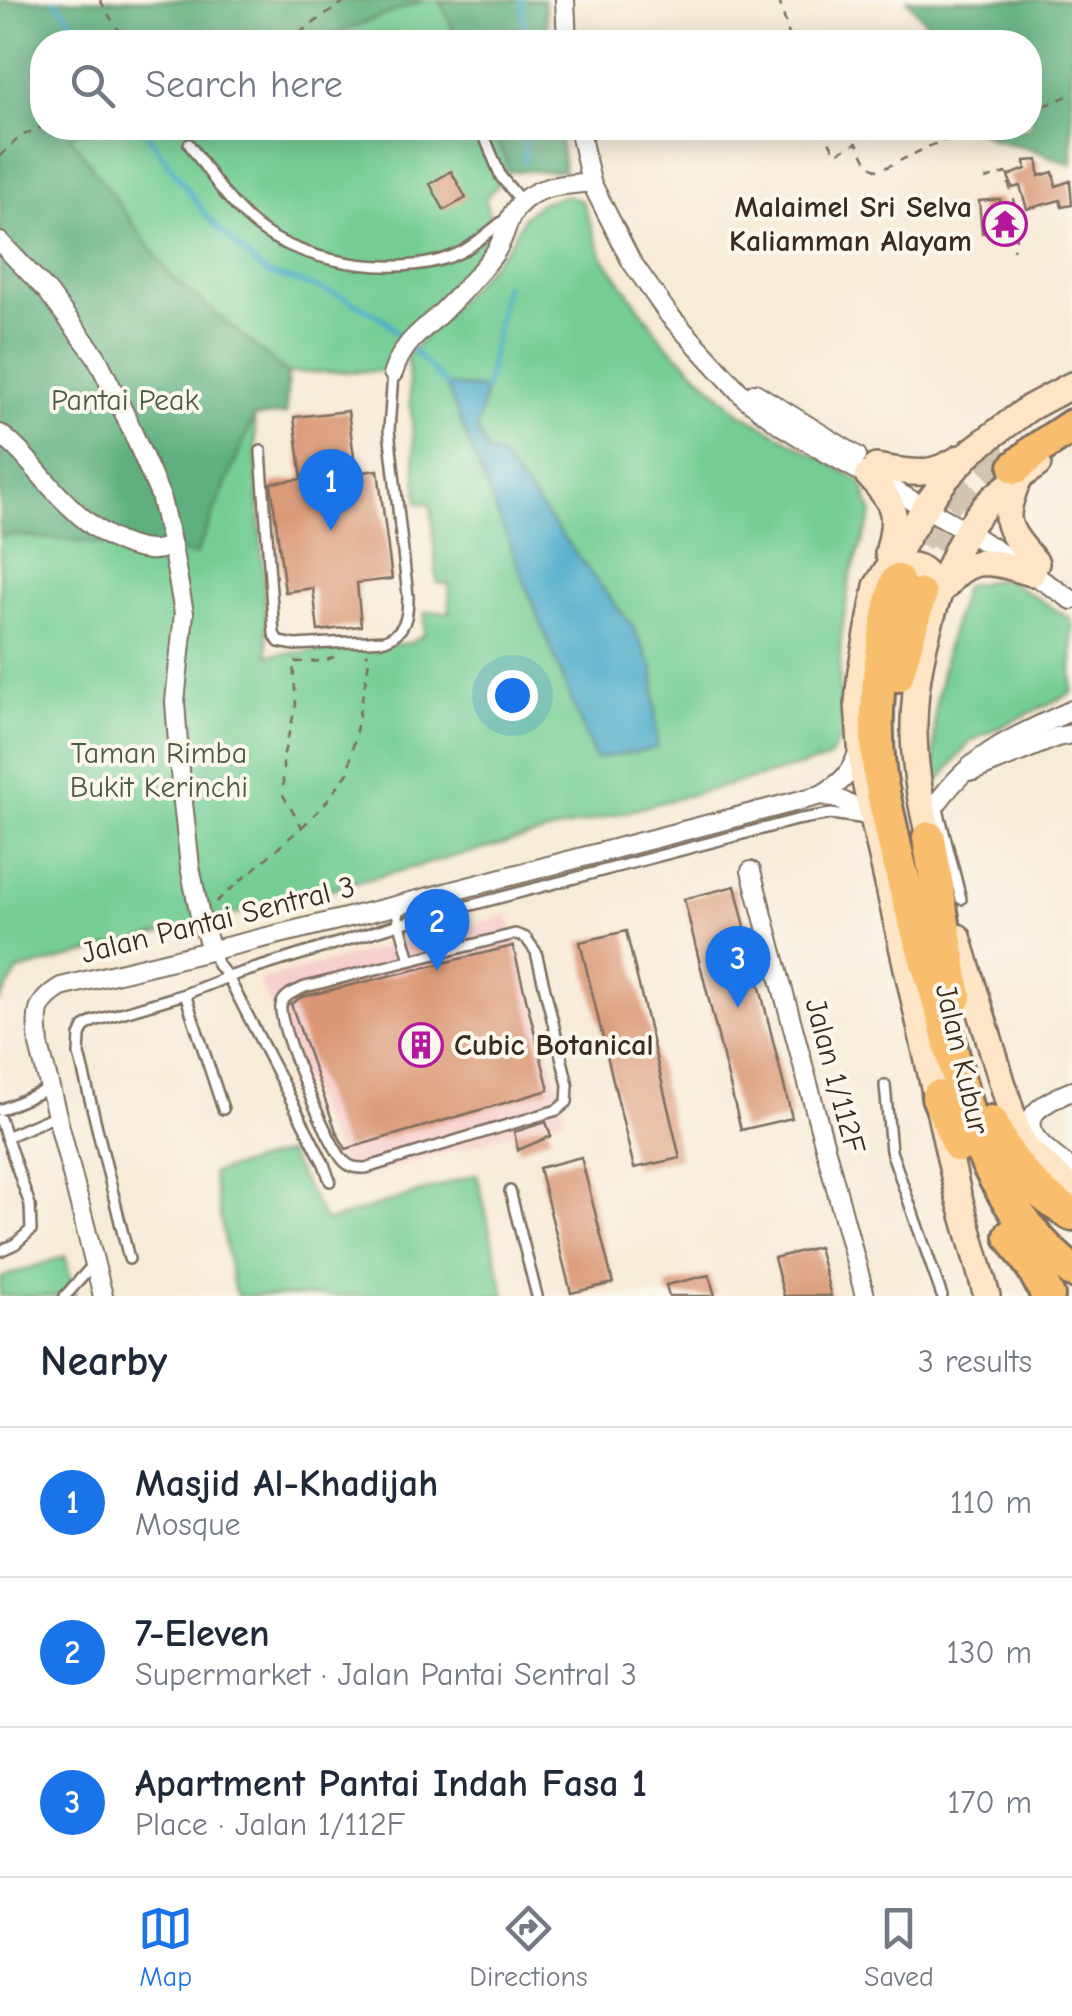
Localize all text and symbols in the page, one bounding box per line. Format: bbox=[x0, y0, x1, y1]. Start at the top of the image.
search box bbox=[30, 30, 1042, 140]
icon: search bbox=[65, 58, 120, 113]
text: Search here bbox=[145, 63, 343, 107]
place label: Malaimel Sri Selva Kaliamman Alayam bbox=[729, 190, 972, 259]
temple icon: Malaimel Sri Selva Kaliamman Alayam bbox=[982, 201, 1028, 247]
park label: Pantai Peak bbox=[51, 383, 200, 418]
pin: 1 bbox=[298, 448, 364, 531]
your location bbox=[487, 670, 538, 721]
park label: Taman Rimba Bukit Kerinchi bbox=[70, 736, 248, 805]
street label: Jalan Pantai Sentral 3 bbox=[78, 869, 358, 971]
pin: 2 bbox=[404, 888, 470, 971]
pin: 3 bbox=[706, 926, 770, 1008]
street label: Jalan Kubur bbox=[928, 980, 996, 1138]
street label: Jalan 1/112F bbox=[797, 994, 873, 1158]
building icon: Cubic Botanical bbox=[398, 1022, 444, 1068]
place label: Cubic Botanical bbox=[454, 1028, 653, 1063]
text: Nearby bbox=[40, 1337, 167, 1386]
text: 3 results bbox=[918, 1343, 1032, 1380]
text: Masjid Al-Khadijah bbox=[135, 1462, 438, 1506]
text: 1 bbox=[66, 1484, 79, 1521]
text: 110 m bbox=[950, 1484, 1032, 1521]
text: Mosque bbox=[135, 1506, 241, 1543]
text: 7-Eleven bbox=[135, 1612, 270, 1656]
text: 2 bbox=[65, 1634, 80, 1671]
text: 130 m bbox=[946, 1634, 1032, 1671]
text: Supermarket · Jalan Pantai Sentral 3 bbox=[135, 1656, 637, 1693]
text: Apartment Pantai Indah Fasa 1 bbox=[135, 1762, 647, 1806]
text: 3 bbox=[65, 1784, 80, 1821]
text: 170 m bbox=[948, 1784, 1032, 1821]
text: Place · Jalan 1/112F bbox=[135, 1806, 405, 1843]
tab: Map bbox=[138, 1901, 193, 1993]
tab: Directions bbox=[469, 1901, 588, 1993]
tab: Saved bbox=[864, 1901, 934, 1993]

